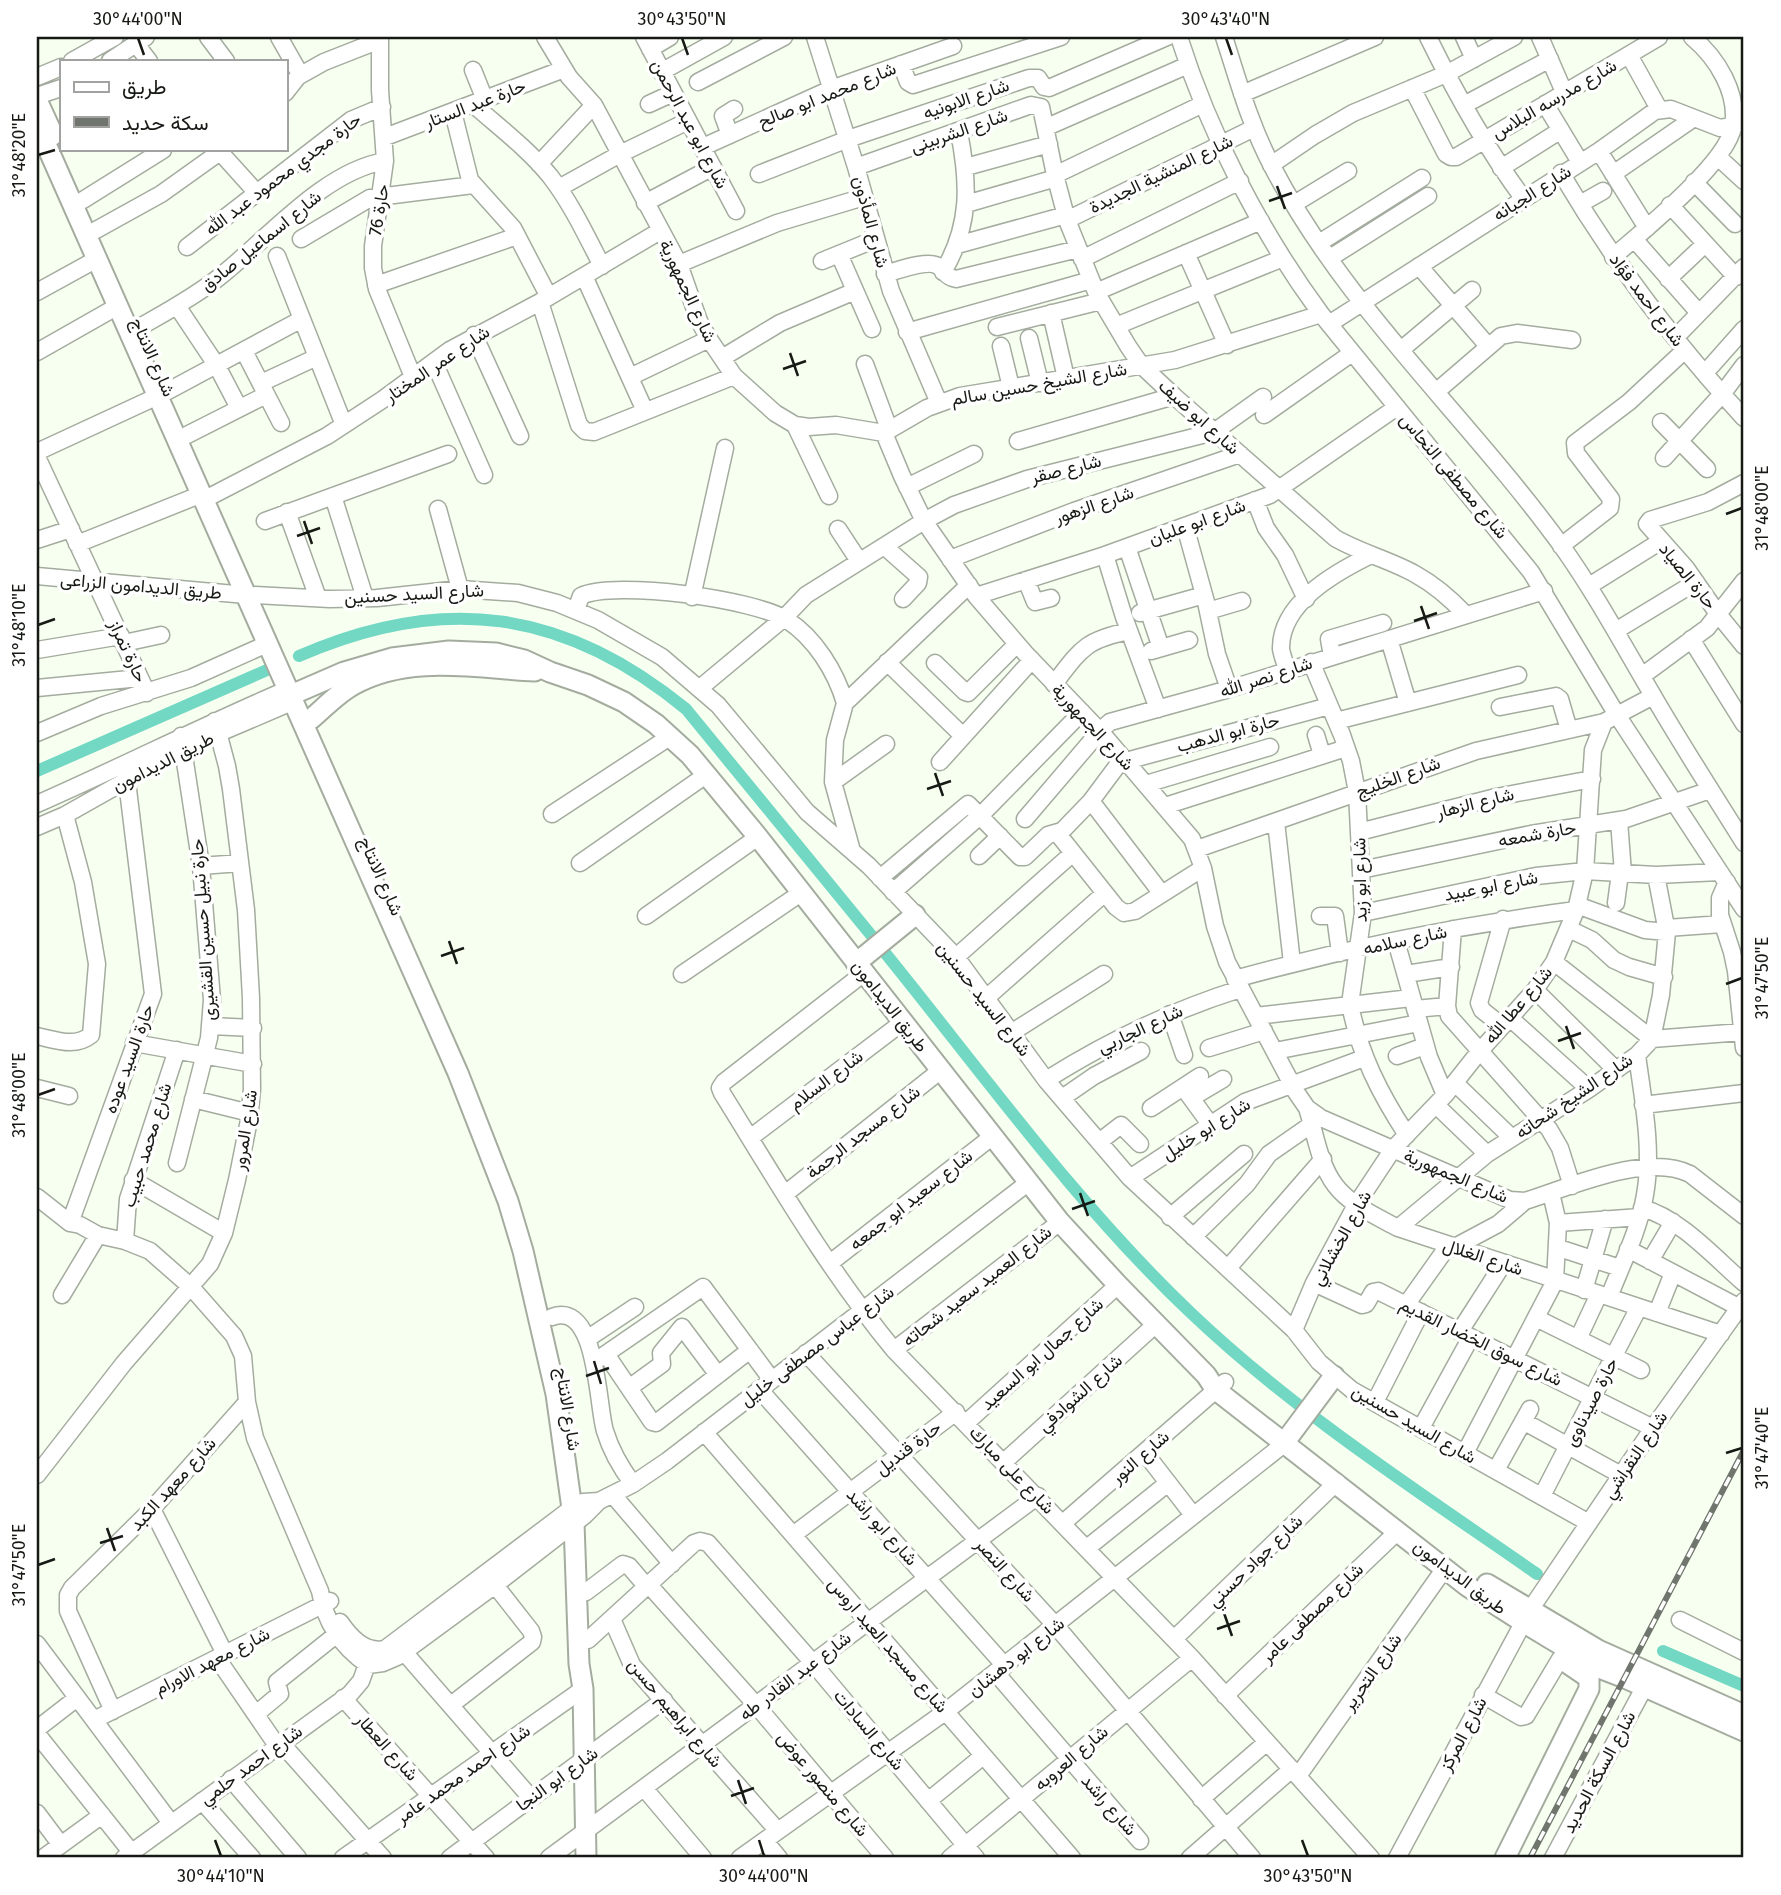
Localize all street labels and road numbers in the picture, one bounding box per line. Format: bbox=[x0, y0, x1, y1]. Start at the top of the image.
street label: شارع مدرسه البلاس bbox=[1487, 54, 1621, 145]
street label: شارع ابو عبد الرحمن bbox=[646, 55, 733, 193]
street label: شارع محمد ابو صالح bbox=[755, 57, 900, 134]
street label: شارع الابونيه bbox=[920, 74, 1012, 125]
street label: حارة عبد الستار bbox=[420, 75, 529, 134]
street label: شارع الشربينى bbox=[907, 104, 1011, 159]
street label: حارة مجدي محمود عبد الله bbox=[201, 108, 368, 243]
street label: شارع المنشية الجديدة bbox=[1085, 130, 1237, 219]
street label: شارع الجبانه bbox=[1489, 160, 1576, 227]
street label: شارع المأذون bbox=[847, 174, 894, 271]
street label: حارة 76 bbox=[364, 183, 394, 237]
street label: شارع اسماعيل صادق bbox=[196, 186, 326, 297]
street label: شارع الجمهورية bbox=[654, 236, 721, 346]
street label: شارع احمد فؤاد bbox=[1604, 249, 1689, 352]
street label: شارع الانتاج bbox=[125, 314, 180, 400]
street label: شارع عمر المختار bbox=[379, 321, 494, 409]
street label: شارع الشيخ حسين سالم bbox=[950, 358, 1129, 411]
street label: شارع ابو ضيف bbox=[1153, 375, 1244, 460]
street label: شارع مصطفى النحاس bbox=[1394, 409, 1513, 544]
street label: شارع صقر bbox=[1027, 450, 1104, 490]
street label: شارع الزهور bbox=[1050, 481, 1137, 530]
street label: شارع ابو عليان bbox=[1145, 494, 1249, 551]
street label: حارة الصياد bbox=[1654, 538, 1722, 614]
street label: طريق الديدامون الزراعى bbox=[59, 568, 223, 604]
street label: شارع السيد حسنين bbox=[344, 579, 484, 610]
street label: حارة تمراز bbox=[104, 615, 152, 686]
street label: شارع نصر الله bbox=[1217, 652, 1315, 703]
street label: شارع الجمهورية bbox=[1046, 679, 1139, 776]
street label: حارة ابو الدهب bbox=[1174, 709, 1282, 757]
street label: طريق الديدامون bbox=[109, 727, 217, 797]
street label: شارع الخليج bbox=[1353, 752, 1444, 803]
street label: شارع الزهار bbox=[1433, 783, 1516, 824]
street label: حارة شمعه bbox=[1496, 816, 1578, 852]
street label: شارع الانتاج bbox=[353, 833, 408, 919]
street label: حارة نبيل حسين القشيرى bbox=[186, 838, 220, 1022]
street label: شارع ابو زيد bbox=[1348, 838, 1373, 922]
street label: شارع ابو عبيد bbox=[1442, 866, 1540, 907]
street label: شارع سلامه bbox=[1361, 920, 1449, 961]
street label: شارع السيد حسنين bbox=[931, 937, 1036, 1061]
street label: طريق الديدامون bbox=[847, 955, 933, 1057]
street label: شارع عطا الله bbox=[1479, 962, 1558, 1049]
street label: شارع الجاربي bbox=[1094, 1000, 1188, 1062]
street label: حارة السيد عوده bbox=[99, 1001, 159, 1117]
street label: شارع السلام bbox=[785, 1045, 868, 1116]
street label: شارع الشيخ شحاته bbox=[1511, 1049, 1637, 1144]
street label: شارع محمد حبيب bbox=[118, 1080, 177, 1210]
street label: شارع مسجد الرحمة bbox=[801, 1081, 925, 1184]
street label: شارع المرور bbox=[228, 1088, 263, 1173]
street label: شارع ابو خليل bbox=[1158, 1093, 1255, 1166]
street label: شارع الجمهورية bbox=[1400, 1144, 1511, 1209]
street label: شارع سعيد ابو جمعه bbox=[845, 1145, 978, 1256]
street label: شارع الخشلاني bbox=[1306, 1187, 1380, 1291]
street label: شارع العميد سعيد شحاته bbox=[898, 1221, 1057, 1352]
street label: شارع الغلال bbox=[1440, 1234, 1526, 1281]
street label: شارع عباس مصطفى خليل bbox=[736, 1281, 899, 1412]
street label: شارع جمال ابو السعيد bbox=[976, 1293, 1109, 1416]
street label: شارع سوق الخضار القديم bbox=[1396, 1293, 1566, 1392]
street label: شارع الشوادفي bbox=[1033, 1349, 1130, 1440]
street label: حارة صيدناوى bbox=[1559, 1354, 1623, 1450]
street label: شارع الانتاج bbox=[550, 1366, 585, 1452]
street label: شارع السيد حسنين bbox=[1347, 1380, 1480, 1469]
street label: شارع النقراشي bbox=[1598, 1407, 1676, 1505]
street label: حارة قنديل bbox=[871, 1416, 945, 1480]
street label: شارع على مبارك bbox=[964, 1421, 1059, 1519]
street label: شارع النور bbox=[1105, 1426, 1175, 1490]
street label: شارع معهد الكبد bbox=[125, 1433, 222, 1536]
street label: شارع ابو راشد bbox=[841, 1484, 922, 1571]
street label: شارع جواد حسني bbox=[1203, 1510, 1310, 1615]
street label: شارع النصر bbox=[969, 1533, 1040, 1607]
street label: طريق الديدامون bbox=[1409, 1535, 1511, 1619]
street label: شارع مصطفى عامر bbox=[1255, 1558, 1369, 1669]
street label: شارع مسجد العيد اروس bbox=[822, 1573, 953, 1718]
street label: شارع ابو دهشان bbox=[963, 1612, 1069, 1702]
street label: شارع معهد الاورام bbox=[151, 1623, 274, 1700]
street label: شارع عبد القادر طه bbox=[735, 1627, 856, 1726]
street label: شارع التحرير bbox=[1337, 1629, 1407, 1716]
street label: شارع ابراهيم حسن bbox=[622, 1654, 727, 1773]
street label: شارع السادات bbox=[828, 1685, 909, 1776]
street label: شارع المركز bbox=[1434, 1693, 1493, 1776]
street label: شارع السكة الحديد bbox=[1558, 1707, 1641, 1837]
street label: شارع العطار bbox=[349, 1708, 423, 1786]
street label: شارع احمد محمد عامر bbox=[391, 1719, 535, 1830]
street label: شارع احمد حلمي bbox=[195, 1720, 309, 1813]
street label: شارع العروبه bbox=[1029, 1721, 1113, 1796]
street label: شارع منصور عوض bbox=[772, 1727, 873, 1842]
street label: شارع ابو النجا bbox=[512, 1742, 603, 1817]
street label: شارع راشد bbox=[1076, 1770, 1142, 1841]

